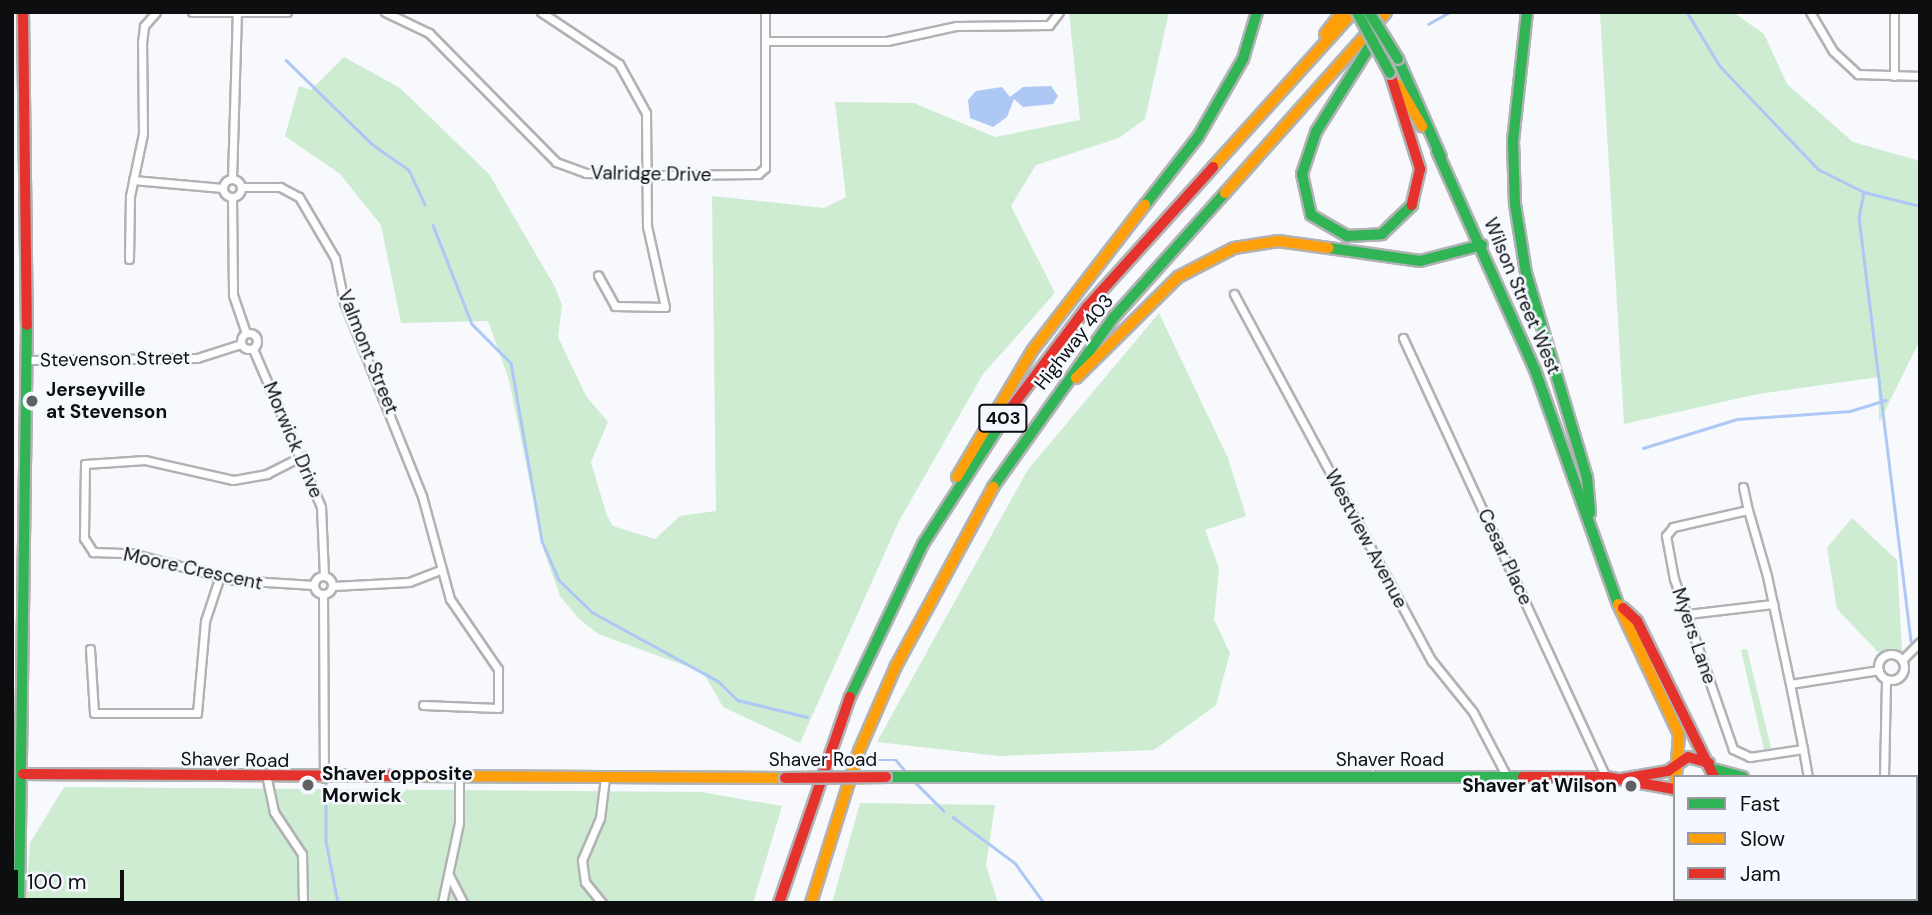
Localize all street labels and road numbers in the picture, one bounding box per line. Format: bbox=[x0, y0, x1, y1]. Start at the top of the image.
street label: Valridge Drive bbox=[590, 162, 712, 186]
street label: Wilson Street West bbox=[1479, 214, 1565, 378]
street label: Valmont Street bbox=[333, 287, 403, 417]
street label: Highway 403 bbox=[1030, 290, 1118, 394]
street label: Stevenson Street bbox=[40, 346, 190, 372]
street label: Morwick Drive bbox=[258, 379, 328, 501]
road number: 403 bbox=[977, 404, 1029, 432]
street label: Westview Avenue bbox=[1320, 466, 1412, 612]
street label: Cesar Place bbox=[1473, 505, 1537, 609]
street label: Moore Crescent bbox=[121, 543, 265, 595]
street label: Myers Lane bbox=[1667, 585, 1721, 687]
street label: Shaver Road bbox=[181, 748, 289, 772]
street label: Shaver Road bbox=[769, 749, 877, 771]
street label: Shaver Road bbox=[1336, 749, 1444, 771]

